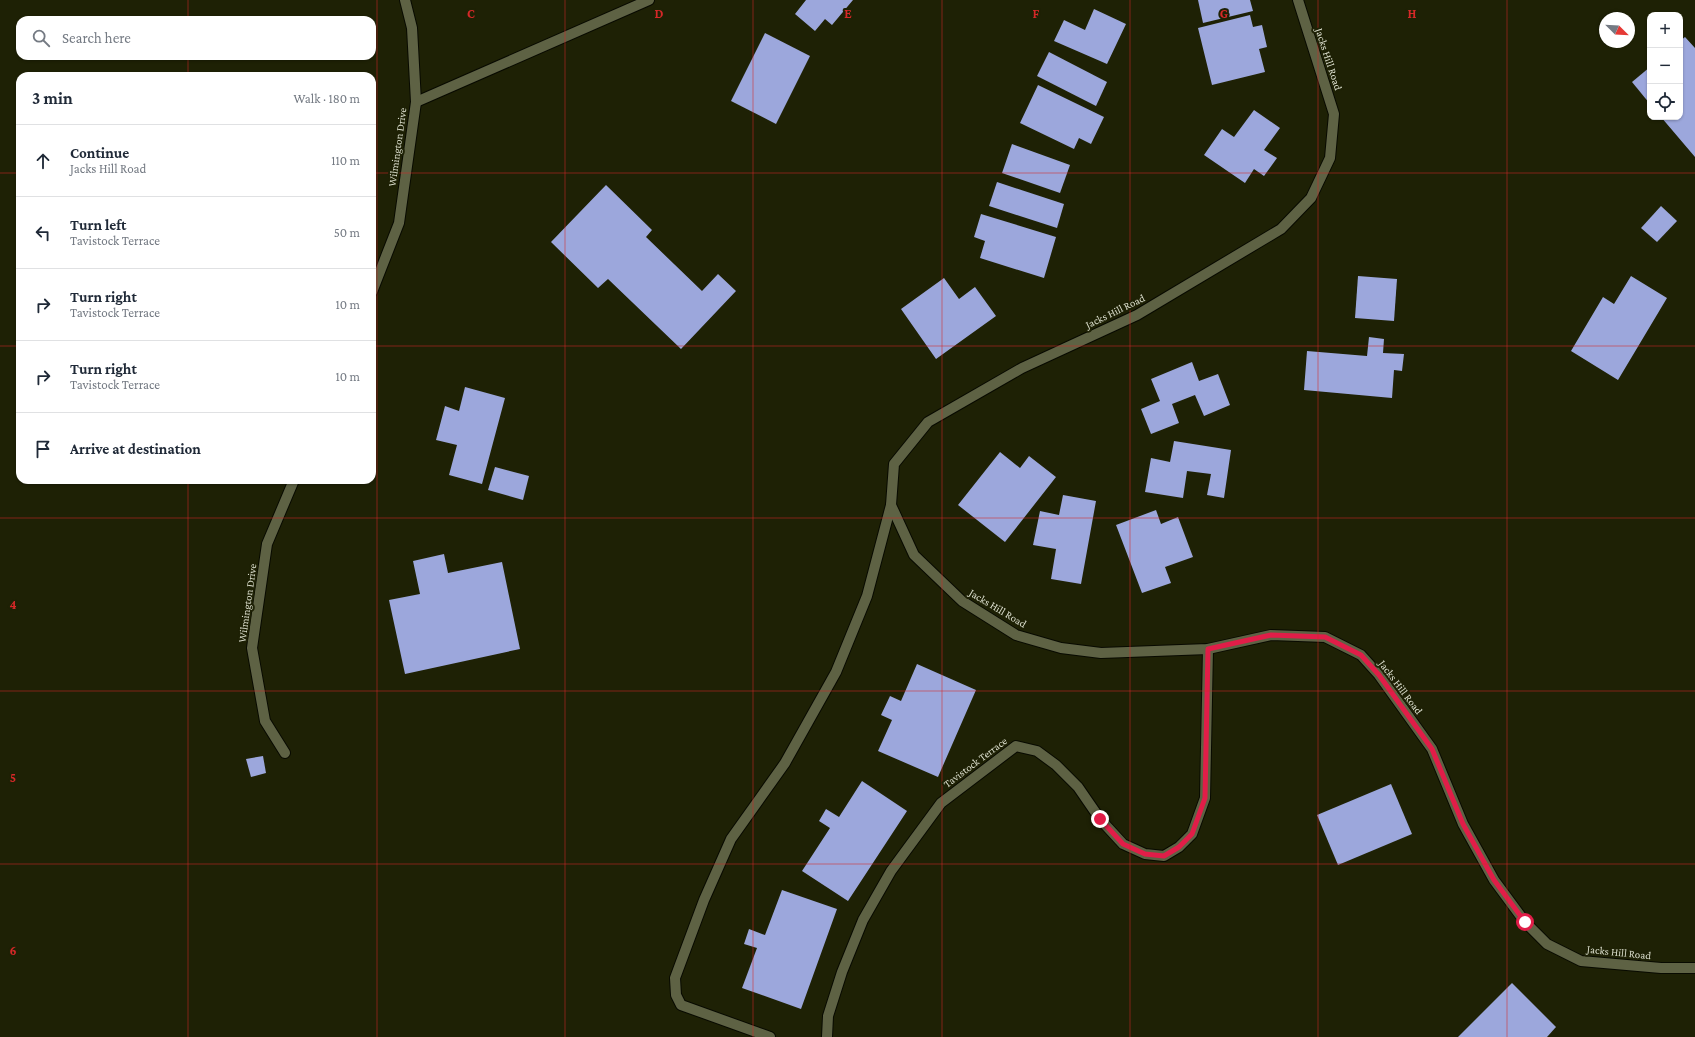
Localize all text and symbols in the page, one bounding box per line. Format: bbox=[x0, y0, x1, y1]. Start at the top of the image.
text: C bbox=[467, 6, 475, 21]
text: D bbox=[655, 6, 664, 21]
text: E bbox=[844, 6, 852, 21]
text: F bbox=[1033, 6, 1040, 21]
text: G bbox=[1220, 6, 1228, 21]
text: H bbox=[1408, 6, 1417, 21]
north arrow bbox=[1599, 12, 1635, 48]
map controls bbox=[1647, 12, 1683, 120]
button: + bbox=[1647, 12, 1683, 48]
search box bbox=[16, 16, 376, 60]
street label: Jacks Hill Road bbox=[1312, 25, 1345, 92]
icon: search bbox=[30, 27, 52, 49]
text: Search here bbox=[62, 30, 131, 46]
button: − bbox=[1647, 48, 1683, 84]
button: locate bbox=[1647, 84, 1683, 120]
text: 3 min bbox=[32, 89, 73, 108]
text: Walk · 180 m bbox=[293, 91, 360, 106]
street label: Wilmington Drive bbox=[386, 107, 409, 187]
text: Continue bbox=[70, 145, 129, 161]
icon: ahead bbox=[32, 150, 54, 172]
text: 110 m bbox=[331, 153, 360, 168]
text: Jacks Hill Road bbox=[70, 161, 146, 176]
text: Turn left bbox=[70, 217, 126, 233]
icon: left bbox=[32, 222, 54, 244]
text: 50 m bbox=[334, 225, 360, 240]
text: Tavistock Terrace bbox=[70, 233, 160, 248]
text: Turn right bbox=[70, 289, 137, 305]
street label: Jacks Hill Road bbox=[1082, 291, 1147, 332]
icon: right bbox=[32, 294, 54, 316]
text: 10 m bbox=[335, 297, 360, 312]
text: Tavistock Terrace bbox=[70, 305, 160, 320]
text: Turn right bbox=[70, 361, 137, 377]
icon: right bbox=[32, 366, 54, 388]
text: 10 m bbox=[335, 369, 360, 384]
text: Tavistock Terrace bbox=[70, 377, 160, 392]
icon: arrive bbox=[32, 438, 54, 460]
text: Arrive at destination bbox=[70, 441, 201, 457]
street label: Wilmington Drive bbox=[236, 563, 259, 643]
street label: Jacks Hill Road bbox=[966, 586, 1029, 631]
text: 4 bbox=[9, 597, 17, 612]
street label: Jacks Hill Road bbox=[1375, 657, 1425, 717]
street label: Tavistock Terrace bbox=[941, 734, 1009, 790]
text: 5 bbox=[10, 770, 16, 785]
route end bbox=[1091, 810, 1109, 828]
route start bbox=[1516, 913, 1534, 931]
text: 6 bbox=[9, 943, 17, 958]
street label: Jacks Hill Road bbox=[1585, 943, 1652, 962]

